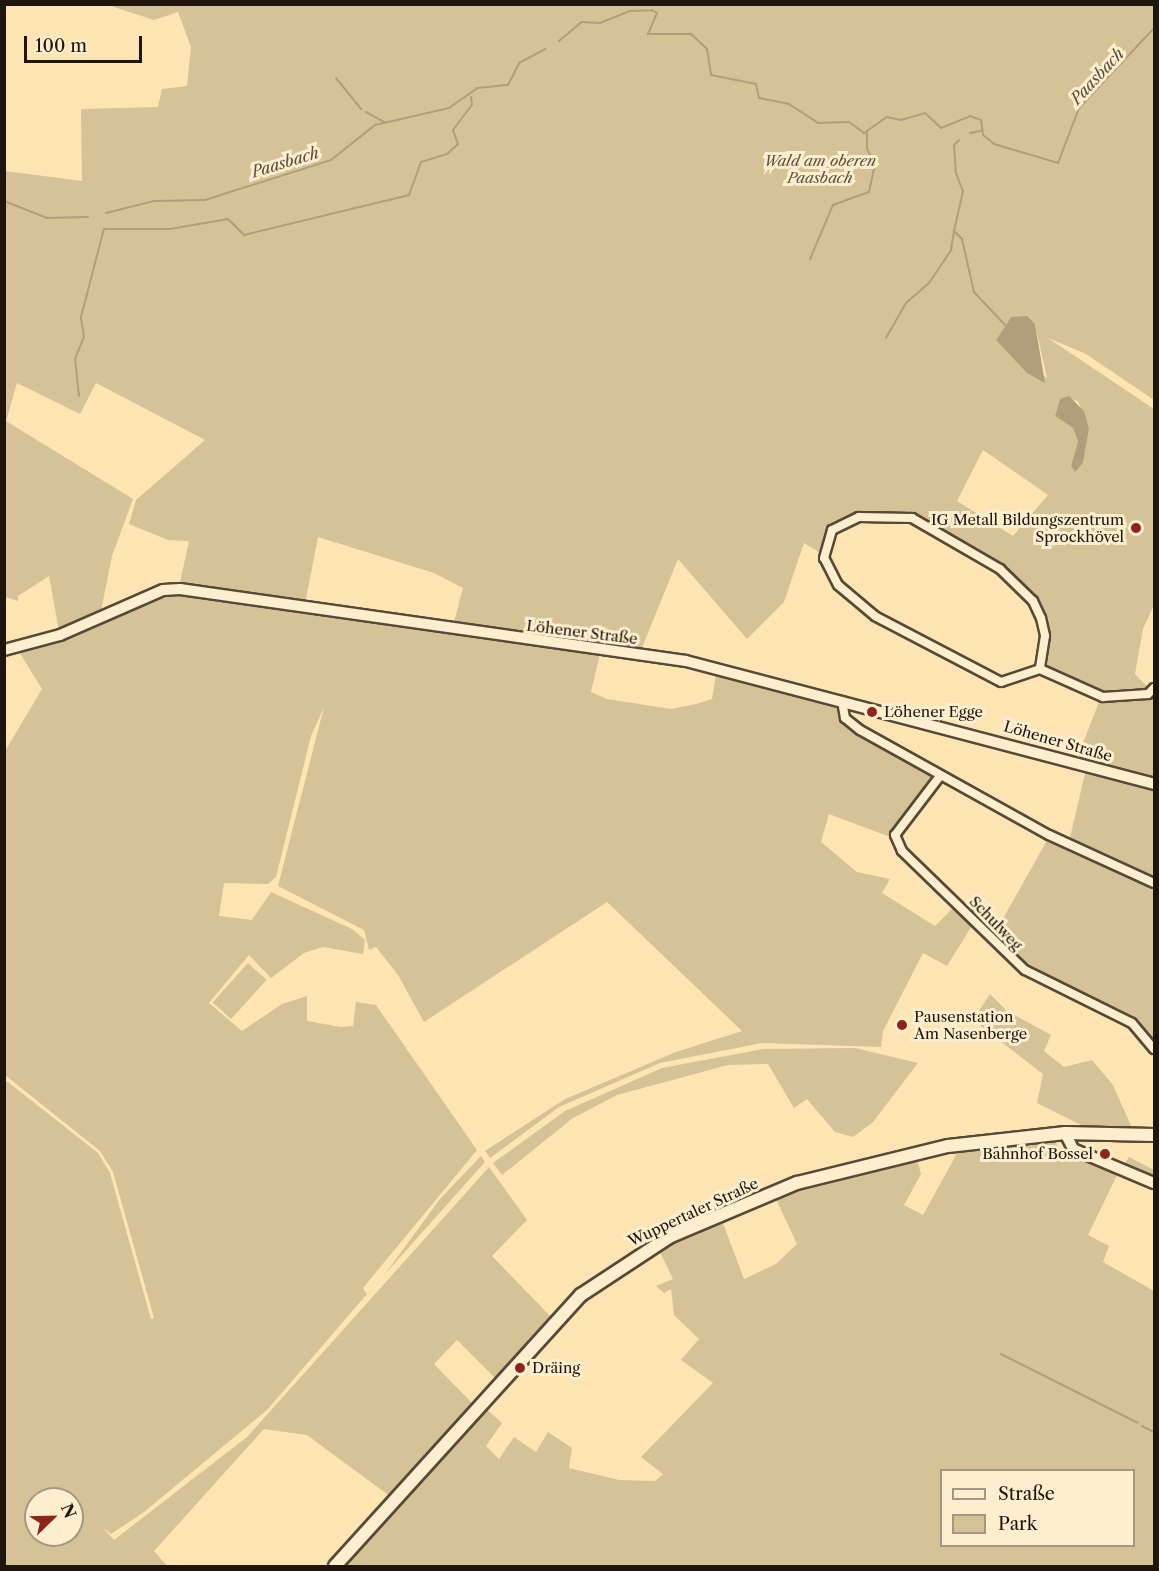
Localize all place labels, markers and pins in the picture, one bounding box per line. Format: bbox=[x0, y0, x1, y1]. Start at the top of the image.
place label: IG Metall Bildungszentrum Sprockhövel bbox=[931, 510, 1124, 545]
marker: IG Metall Bildungszentrum Sprockhövel bbox=[1129, 521, 1143, 535]
place label: Löhener Egge bbox=[884, 703, 983, 721]
marker: Löhener Egge bbox=[865, 705, 879, 719]
place label: Pausenstation Am Nasenberge bbox=[914, 1007, 1027, 1042]
marker: Pausenstation Am Nasenberge bbox=[895, 1018, 909, 1032]
place label: Bahnhof Bossel bbox=[982, 1145, 1093, 1163]
marker: Bahnhof Bossel bbox=[1098, 1147, 1112, 1161]
place label: Dräing bbox=[532, 1359, 580, 1377]
marker: Dräing bbox=[513, 1361, 527, 1375]

